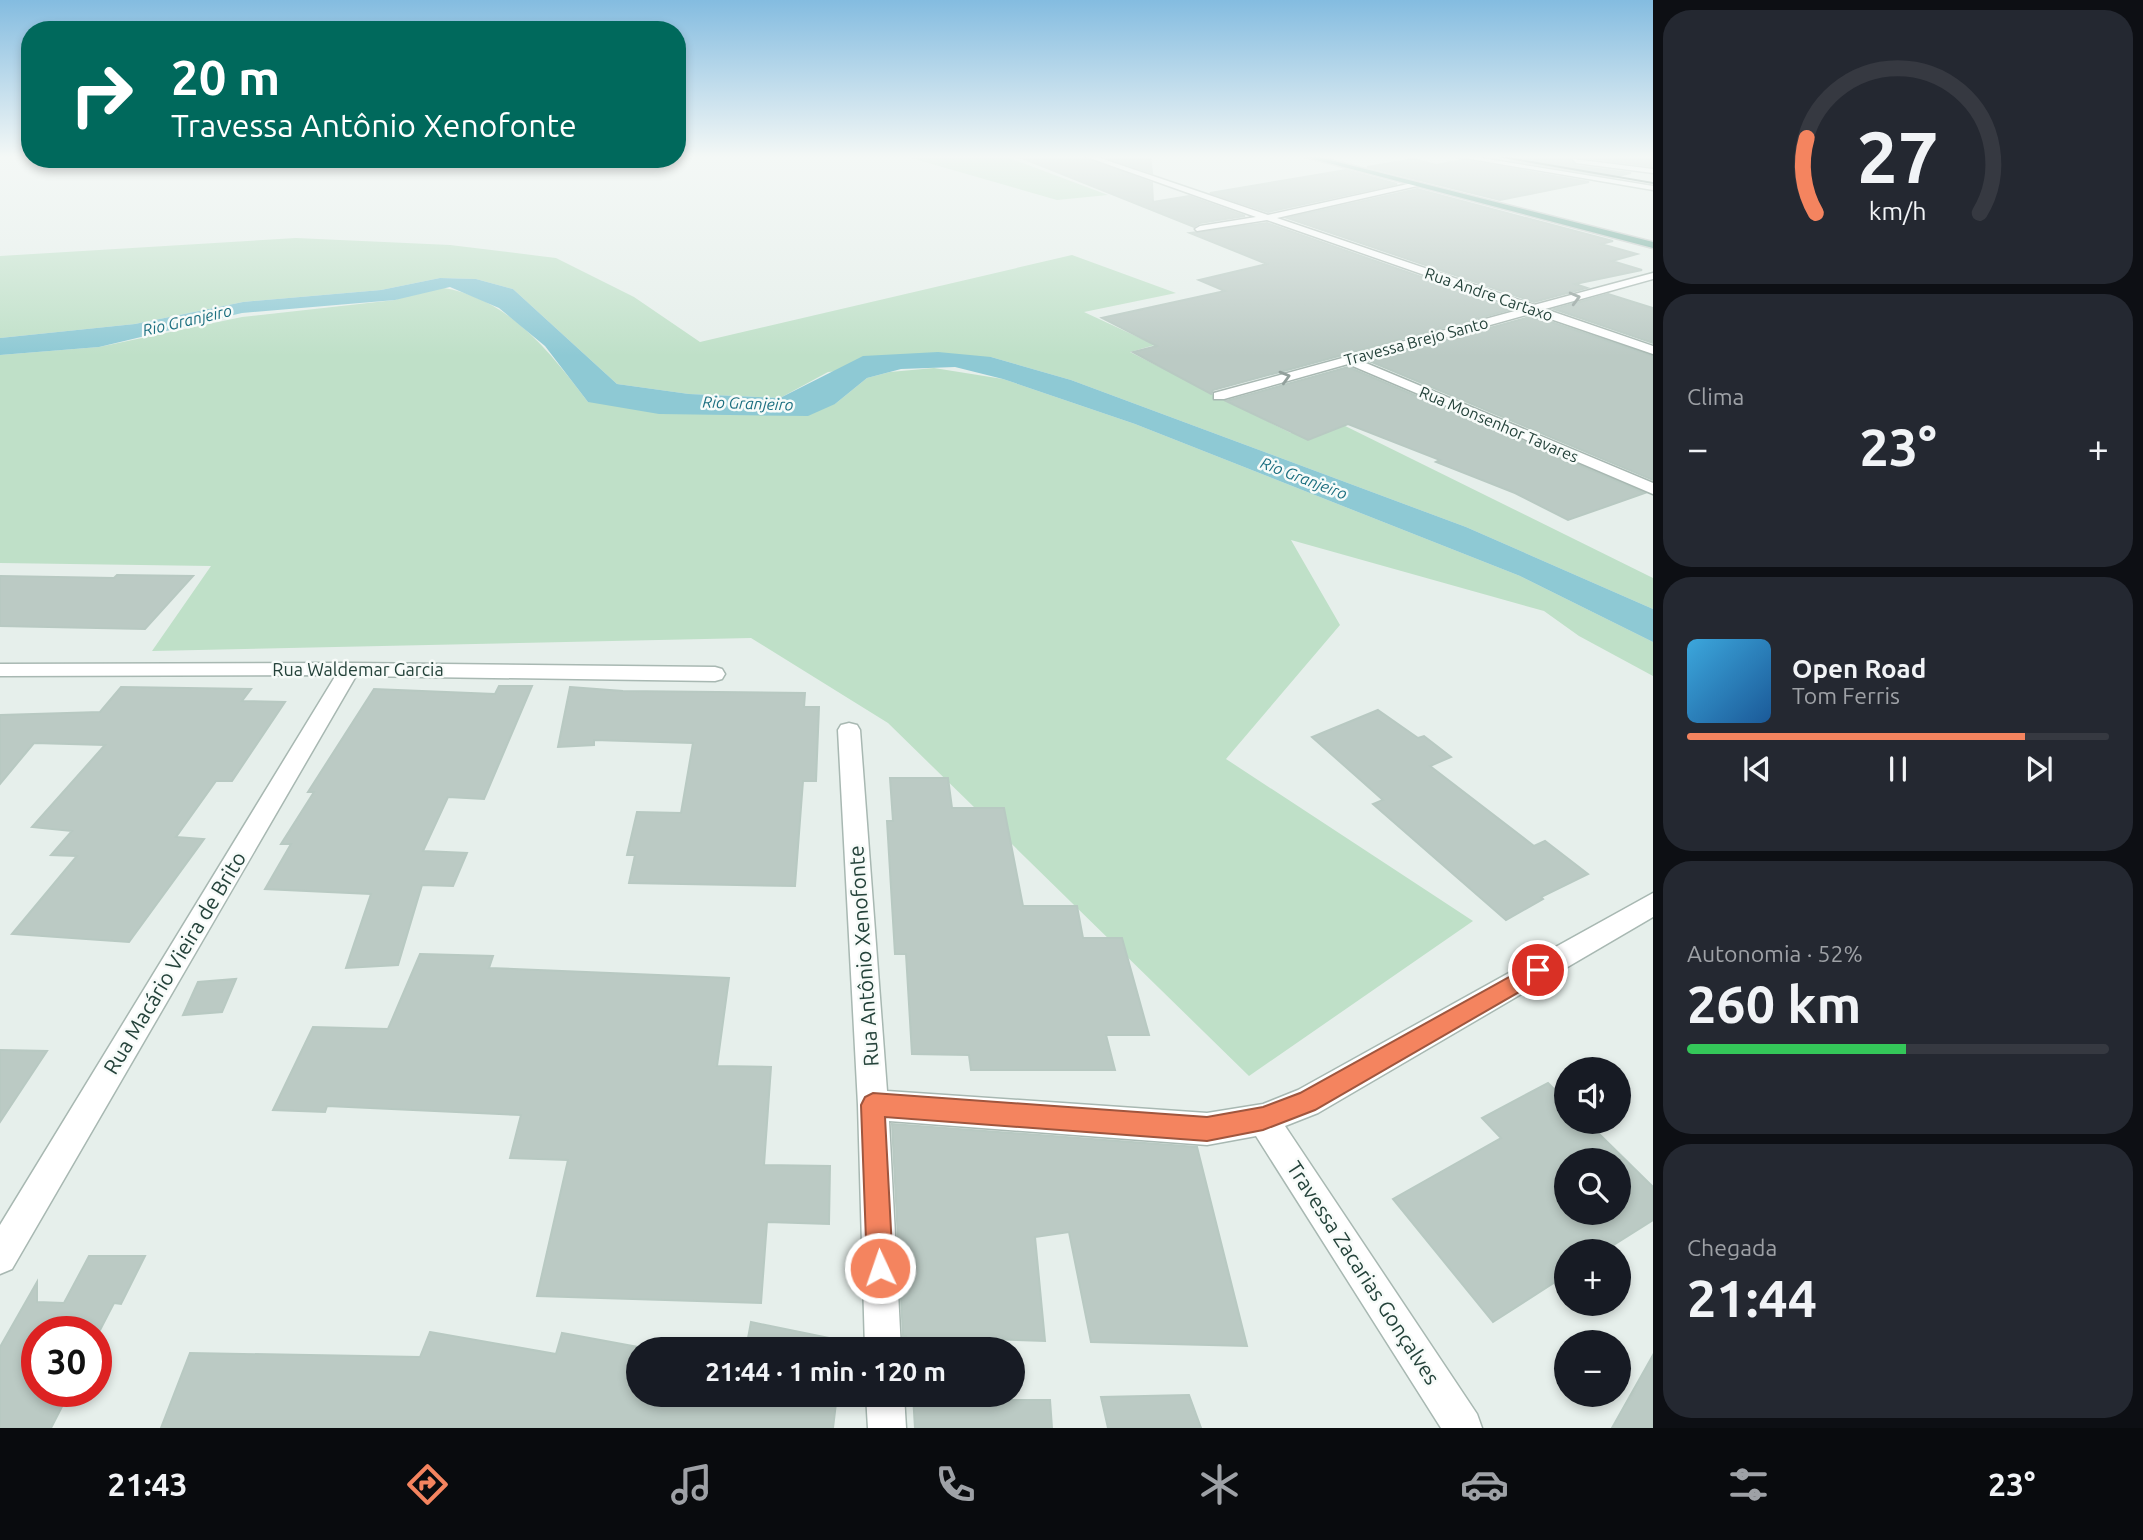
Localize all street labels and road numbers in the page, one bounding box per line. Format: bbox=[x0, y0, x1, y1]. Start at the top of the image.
street label: Rua Andre Cartaxo bbox=[1423, 264, 1555, 324]
street label: Travessa Brejo Santo bbox=[1342, 313, 1490, 369]
street label: Rua Monsenhor Tavares bbox=[1417, 382, 1581, 466]
street label: Rua Waldemar Garcia bbox=[272, 659, 444, 679]
street label: Rua Antônio Xenofonte bbox=[843, 845, 883, 1067]
street label: Rua Macário Vieira de Brito bbox=[98, 847, 250, 1078]
street label: Travessa Zacarias Gonçalves bbox=[1283, 1156, 1445, 1389]

